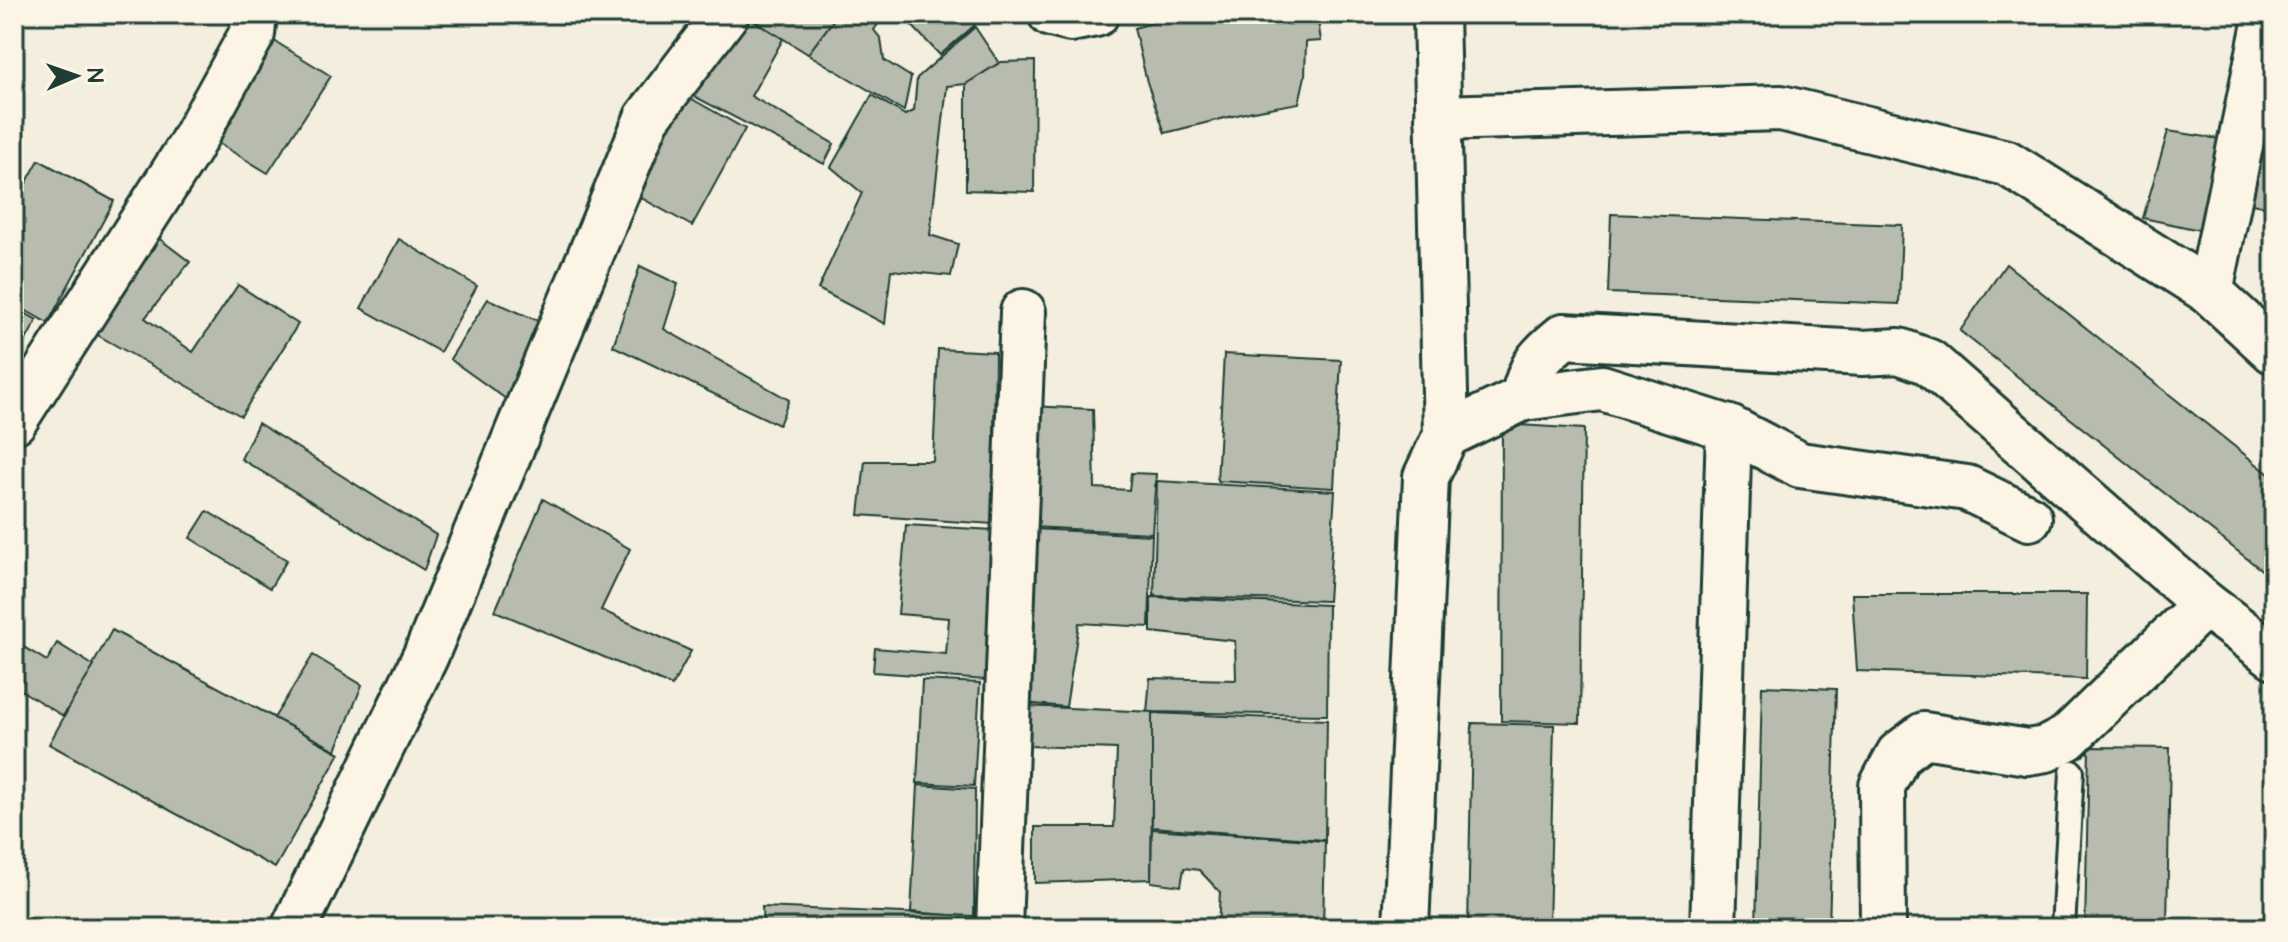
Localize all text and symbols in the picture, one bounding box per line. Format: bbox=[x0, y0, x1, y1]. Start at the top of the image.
north arrow bbox=[36, 36, 116, 116]
text: N bbox=[79, 68, 110, 83]

